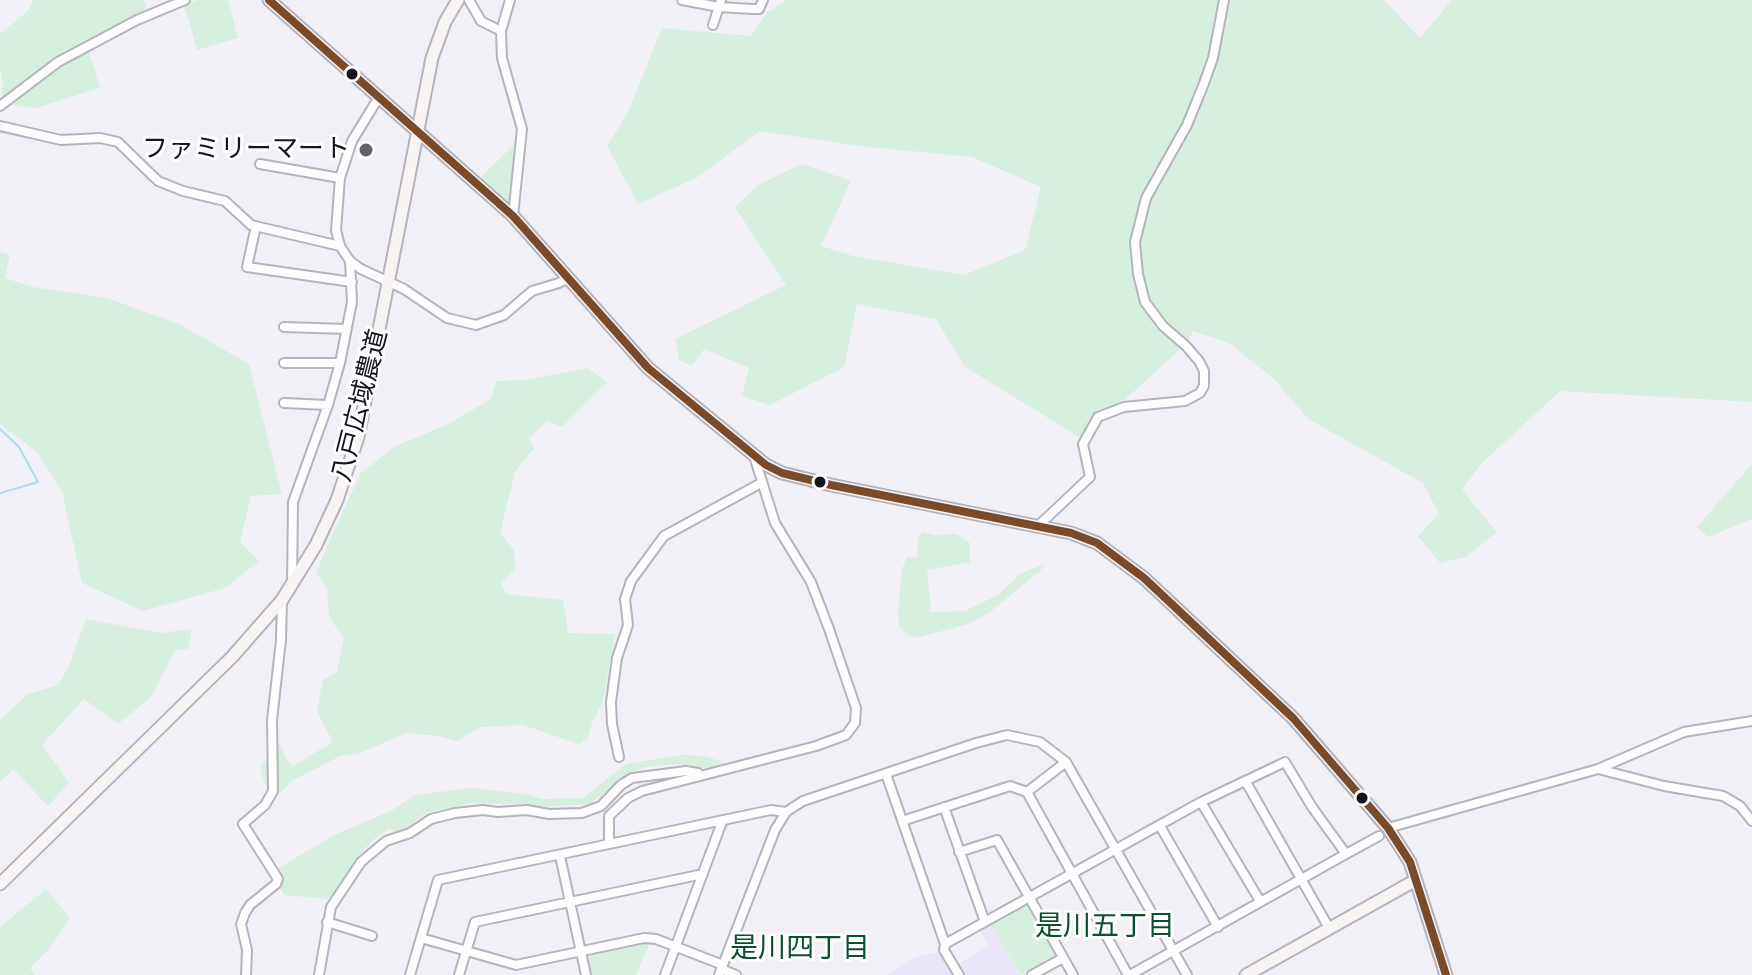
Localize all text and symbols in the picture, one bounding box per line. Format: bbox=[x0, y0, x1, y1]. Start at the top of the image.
unlabelled marker bbox=[344, 66, 360, 82]
place label: ファミリーマート bbox=[142, 134, 350, 166]
marker: ファミリーマート bbox=[357, 141, 375, 159]
street label: 八戸広域農道 bbox=[327, 327, 395, 485]
unlabelled marker bbox=[812, 474, 828, 490]
unlabelled marker bbox=[1354, 790, 1370, 806]
district label: 是川五丁目 bbox=[1035, 911, 1175, 945]
district label: 是川四丁目 bbox=[730, 933, 870, 967]

